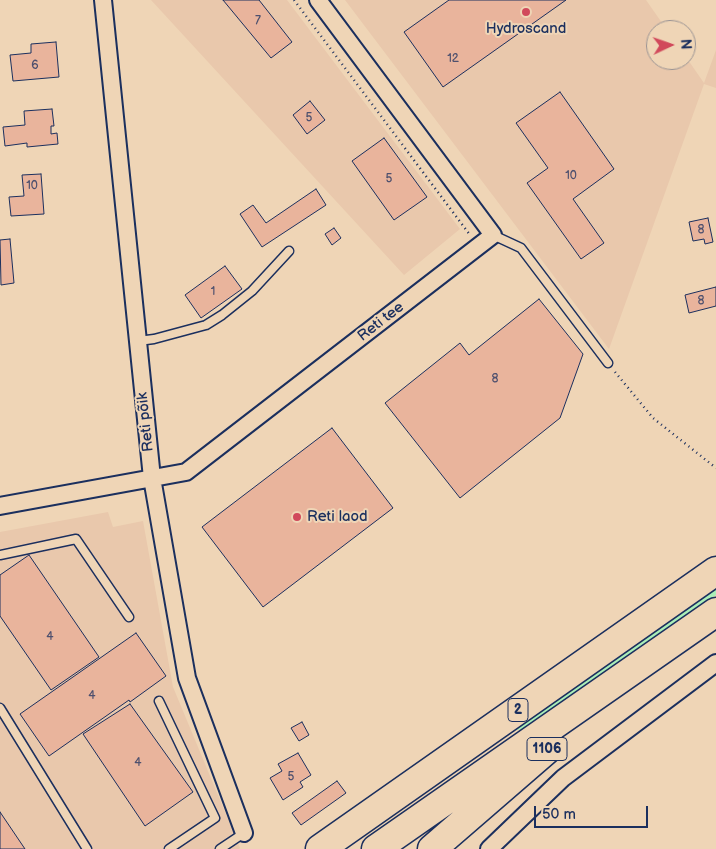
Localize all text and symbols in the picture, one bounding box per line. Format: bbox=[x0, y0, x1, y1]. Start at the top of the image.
marker: Hydroscand bbox=[520, 6, 532, 18]
house number: 7 bbox=[255, 14, 261, 28]
place label: Hydroscand bbox=[486, 20, 566, 38]
north arrow bbox=[646, 20, 696, 70]
text: N bbox=[677, 39, 694, 50]
house number: 12 bbox=[447, 52, 459, 66]
house number: 6 bbox=[31, 59, 39, 73]
house number: 5 bbox=[306, 111, 312, 125]
house number: 10 bbox=[565, 169, 577, 183]
house number: 5 bbox=[386, 172, 392, 186]
house number: 10 bbox=[26, 179, 38, 193]
house number: 8 bbox=[698, 223, 704, 237]
house number: 1 bbox=[211, 285, 215, 299]
house number: 8 bbox=[698, 294, 704, 308]
street label: Reti tee bbox=[354, 298, 408, 346]
house number: 8 bbox=[492, 372, 498, 386]
street label: Reti põik bbox=[134, 391, 158, 453]
place label: Reti laod bbox=[307, 508, 368, 526]
marker: Reti laod bbox=[291, 511, 303, 523]
house number: 4 bbox=[46, 630, 54, 644]
house number: 4 bbox=[88, 689, 96, 703]
road number: 2 bbox=[508, 698, 528, 722]
road number: 1106 bbox=[527, 738, 567, 761]
house number: 4 bbox=[134, 756, 142, 770]
house number: 5 bbox=[288, 770, 294, 784]
scale bar bbox=[536, 796, 650, 828]
text: 50 m bbox=[542, 805, 576, 824]

